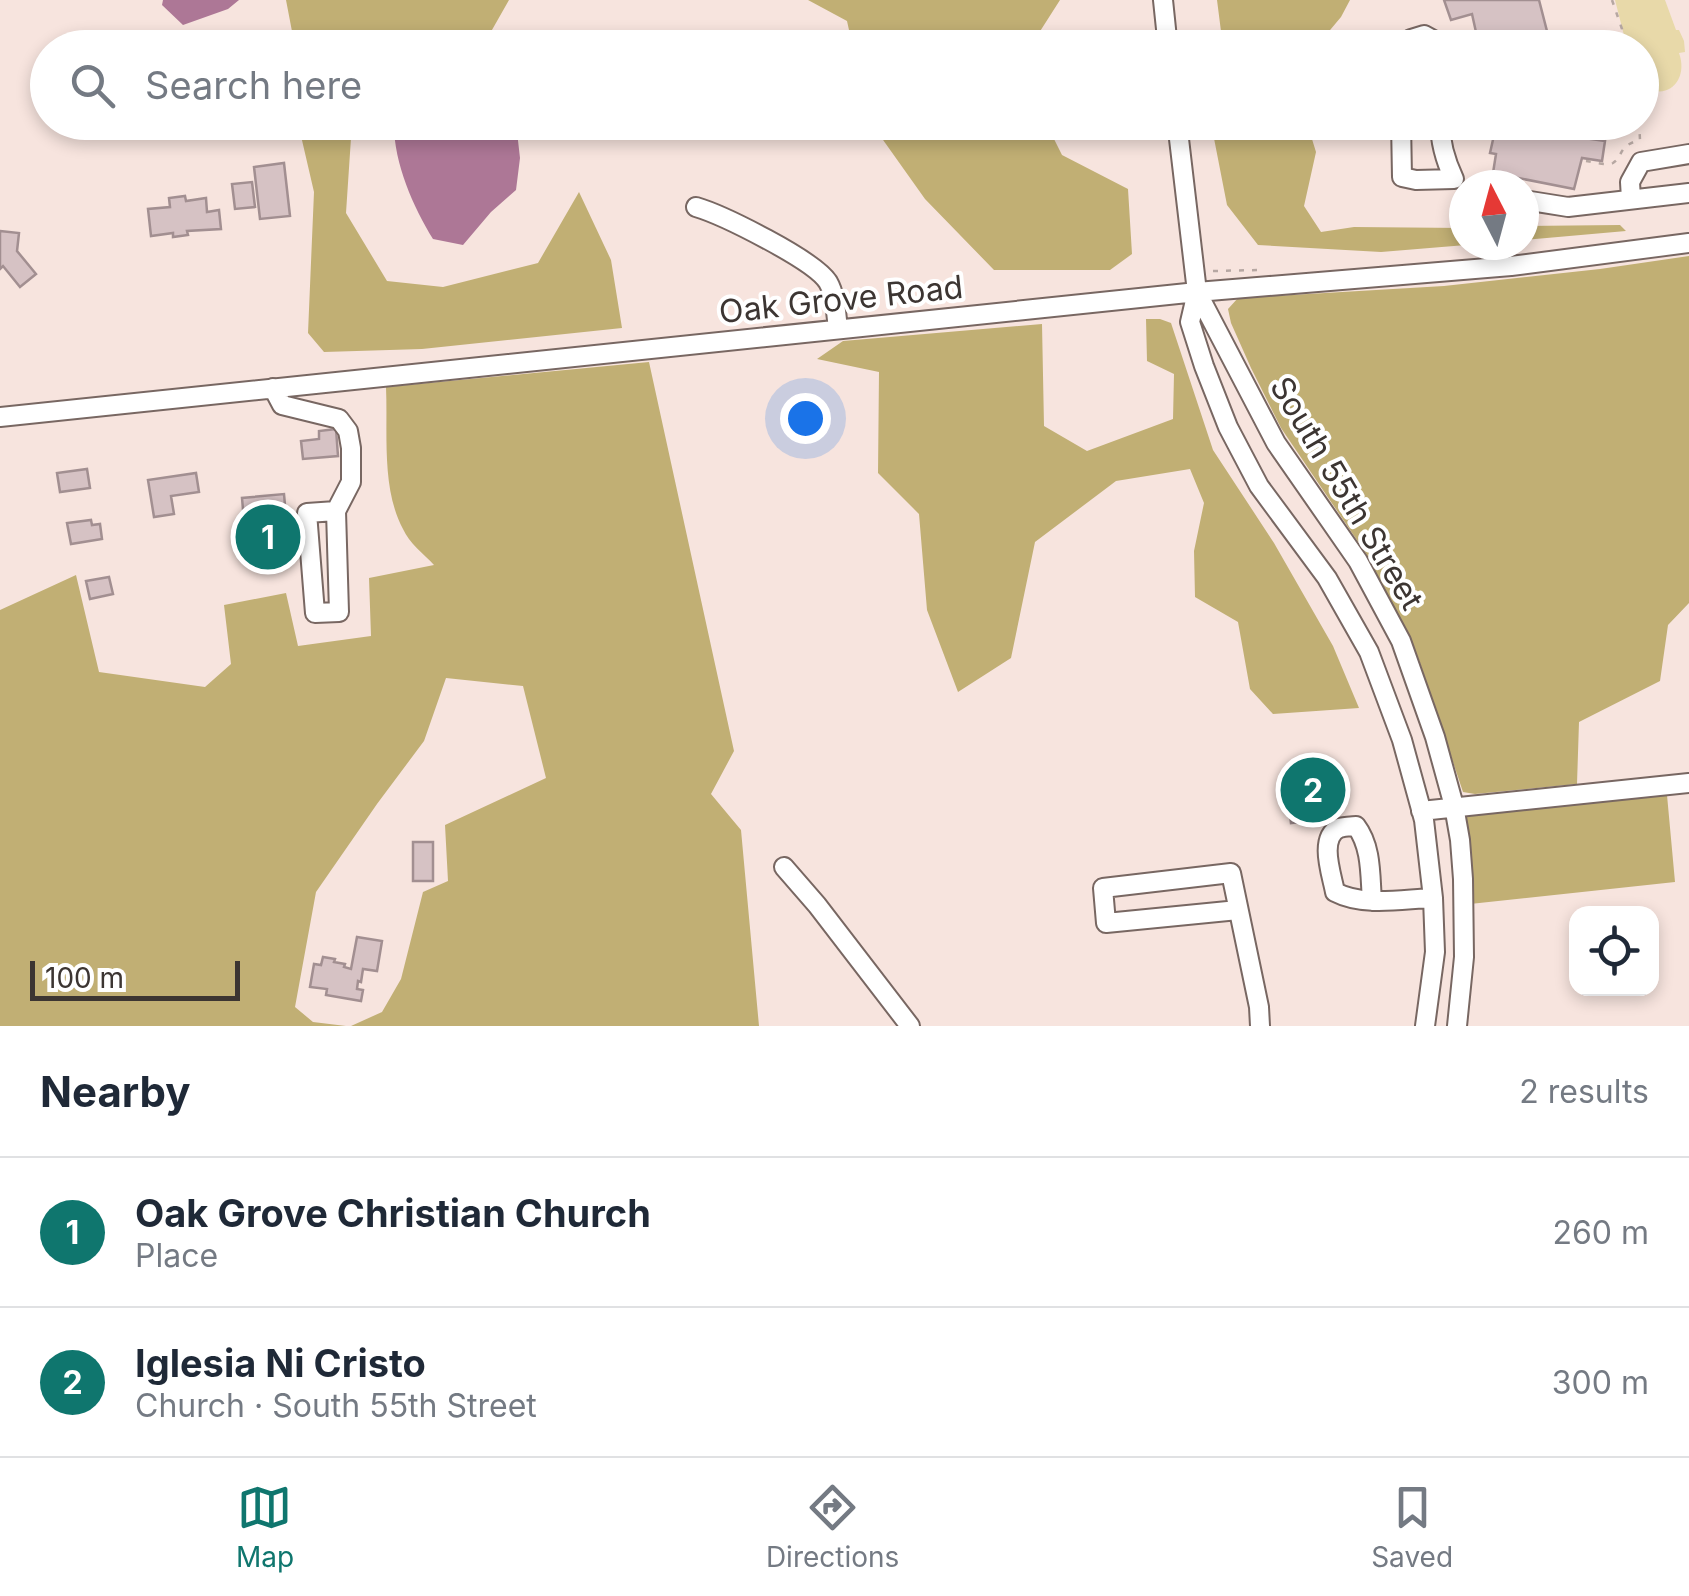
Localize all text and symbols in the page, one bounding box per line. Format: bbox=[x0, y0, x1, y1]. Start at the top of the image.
search box bbox=[30, 30, 1659, 140]
icon: search bbox=[65, 58, 120, 113]
text: Search here bbox=[145, 62, 362, 108]
north arrow bbox=[1449, 170, 1539, 260]
street label: Oak Grove Road bbox=[717, 267, 965, 331]
street label: South 55th Street bbox=[1262, 370, 1432, 616]
your location bbox=[780, 393, 831, 444]
pin: 1 bbox=[236, 500, 300, 574]
pin: 2 bbox=[1280, 752, 1346, 828]
map controls bbox=[1569, 906, 1659, 996]
button: locate bbox=[1569, 906, 1659, 996]
scale bar bbox=[30, 956, 240, 1000]
text: 100 m bbox=[45, 961, 124, 995]
text: Nearby bbox=[40, 1066, 191, 1117]
text: 2 results bbox=[1519, 1072, 1649, 1111]
text: Oak Grove Christian Church bbox=[135, 1190, 651, 1236]
text: 1 bbox=[66, 1213, 79, 1252]
text: 260 m bbox=[1552, 1213, 1649, 1252]
text: Place bbox=[135, 1236, 218, 1275]
text: Iglesia Ni Cristo bbox=[135, 1340, 426, 1386]
text: 2 bbox=[62, 1363, 83, 1402]
text: 300 m bbox=[1552, 1363, 1649, 1402]
text: Church · South 55th Street bbox=[135, 1386, 537, 1425]
tab: Map bbox=[236, 1480, 294, 1574]
tab: Directions bbox=[766, 1480, 899, 1574]
tab: Saved bbox=[1371, 1480, 1453, 1574]

